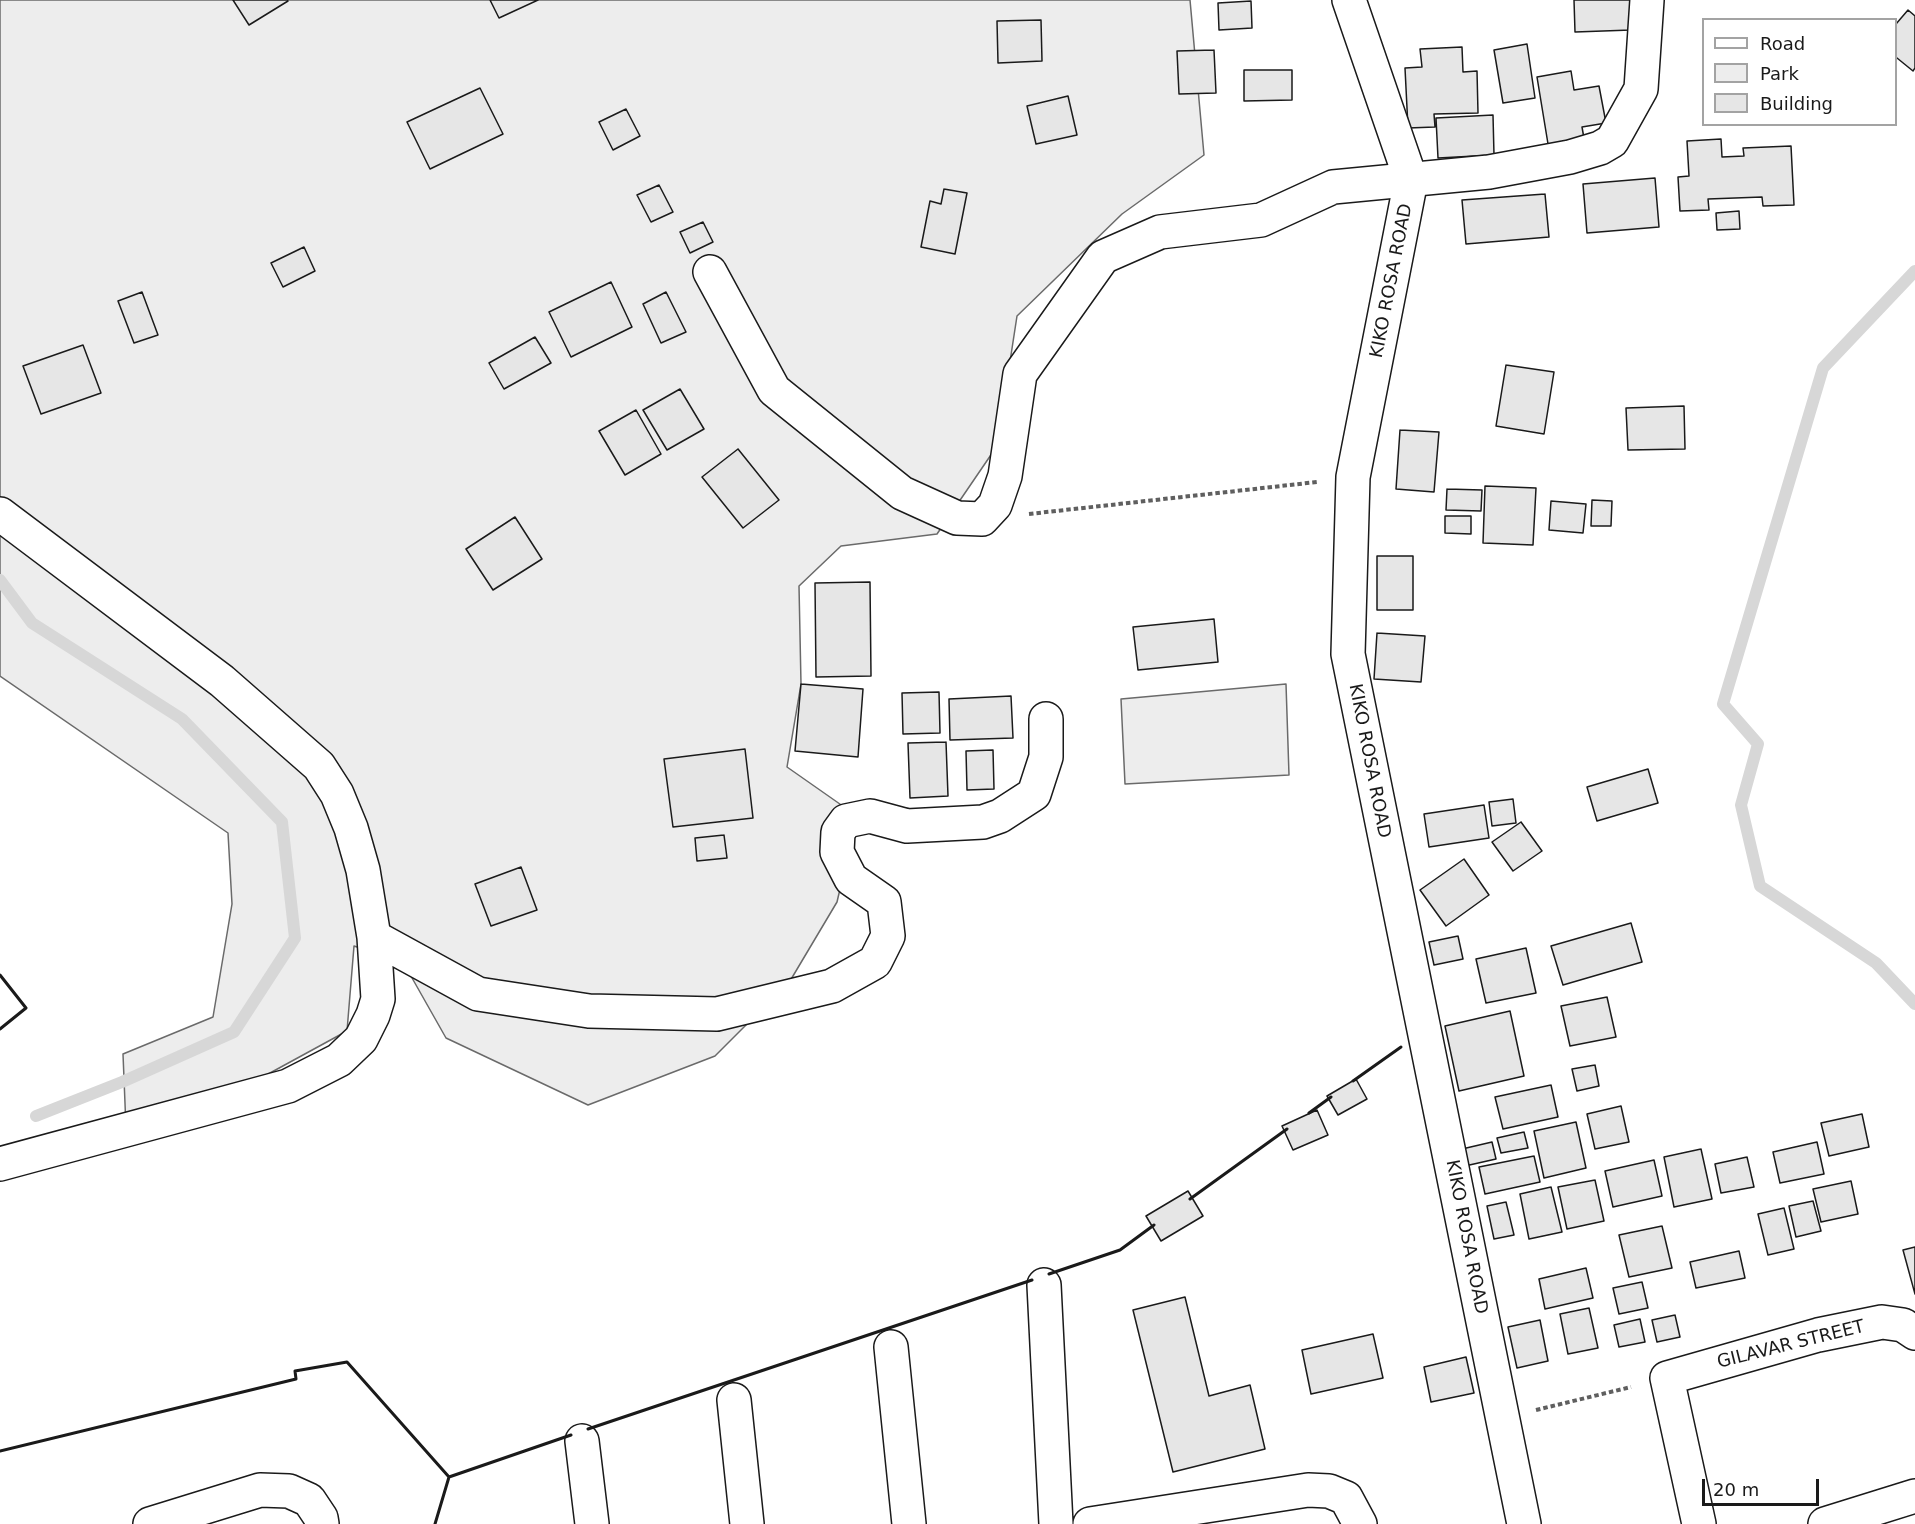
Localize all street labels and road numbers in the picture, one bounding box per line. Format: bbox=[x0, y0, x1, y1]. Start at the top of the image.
street label: KIKO ROSA ROAD bbox=[1366, 202, 1418, 360]
street label: KIKO ROSA ROAD bbox=[1343, 682, 1395, 840]
street label: KIKO ROSA ROAD bbox=[1440, 1158, 1492, 1316]
street label: GILAVAR STREET bbox=[1715, 1316, 1867, 1374]

